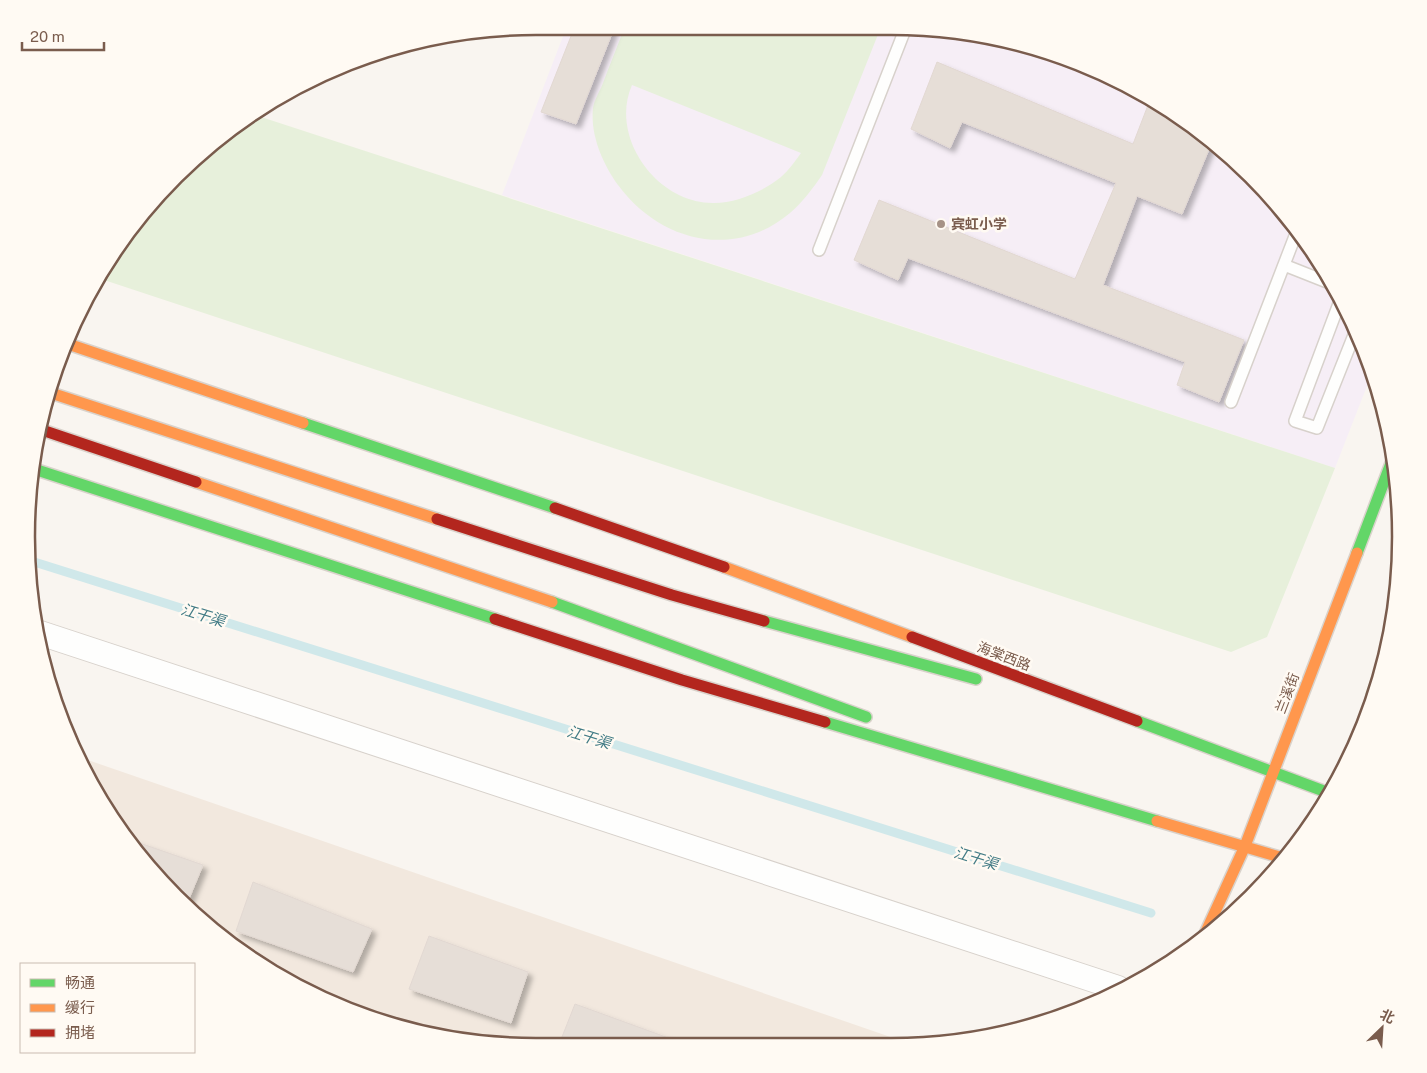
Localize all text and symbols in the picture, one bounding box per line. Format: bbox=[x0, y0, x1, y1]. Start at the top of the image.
scale bar bbox=[22, 20, 105, 52]
text: 20 m bbox=[30, 28, 65, 45]
place label: 宾虹小学 bbox=[951, 216, 1007, 232]
marker: 宾虹小学 bbox=[935, 218, 947, 230]
water label: 江干渠 bbox=[179, 600, 229, 630]
street label: 海棠西路 bbox=[975, 638, 1033, 674]
street label: 兰溪街 bbox=[1272, 671, 1302, 715]
water label: 江干渠 bbox=[565, 722, 615, 752]
water label: 江干渠 bbox=[952, 843, 1002, 873]
legend bbox=[20, 963, 195, 1053]
text: 畅通 bbox=[65, 974, 95, 991]
text: 缓行 bbox=[65, 999, 95, 1016]
north arrow bbox=[1357, 1003, 1407, 1053]
text: 北 bbox=[1378, 1006, 1397, 1026]
text: 拥堵 bbox=[65, 1024, 95, 1041]

